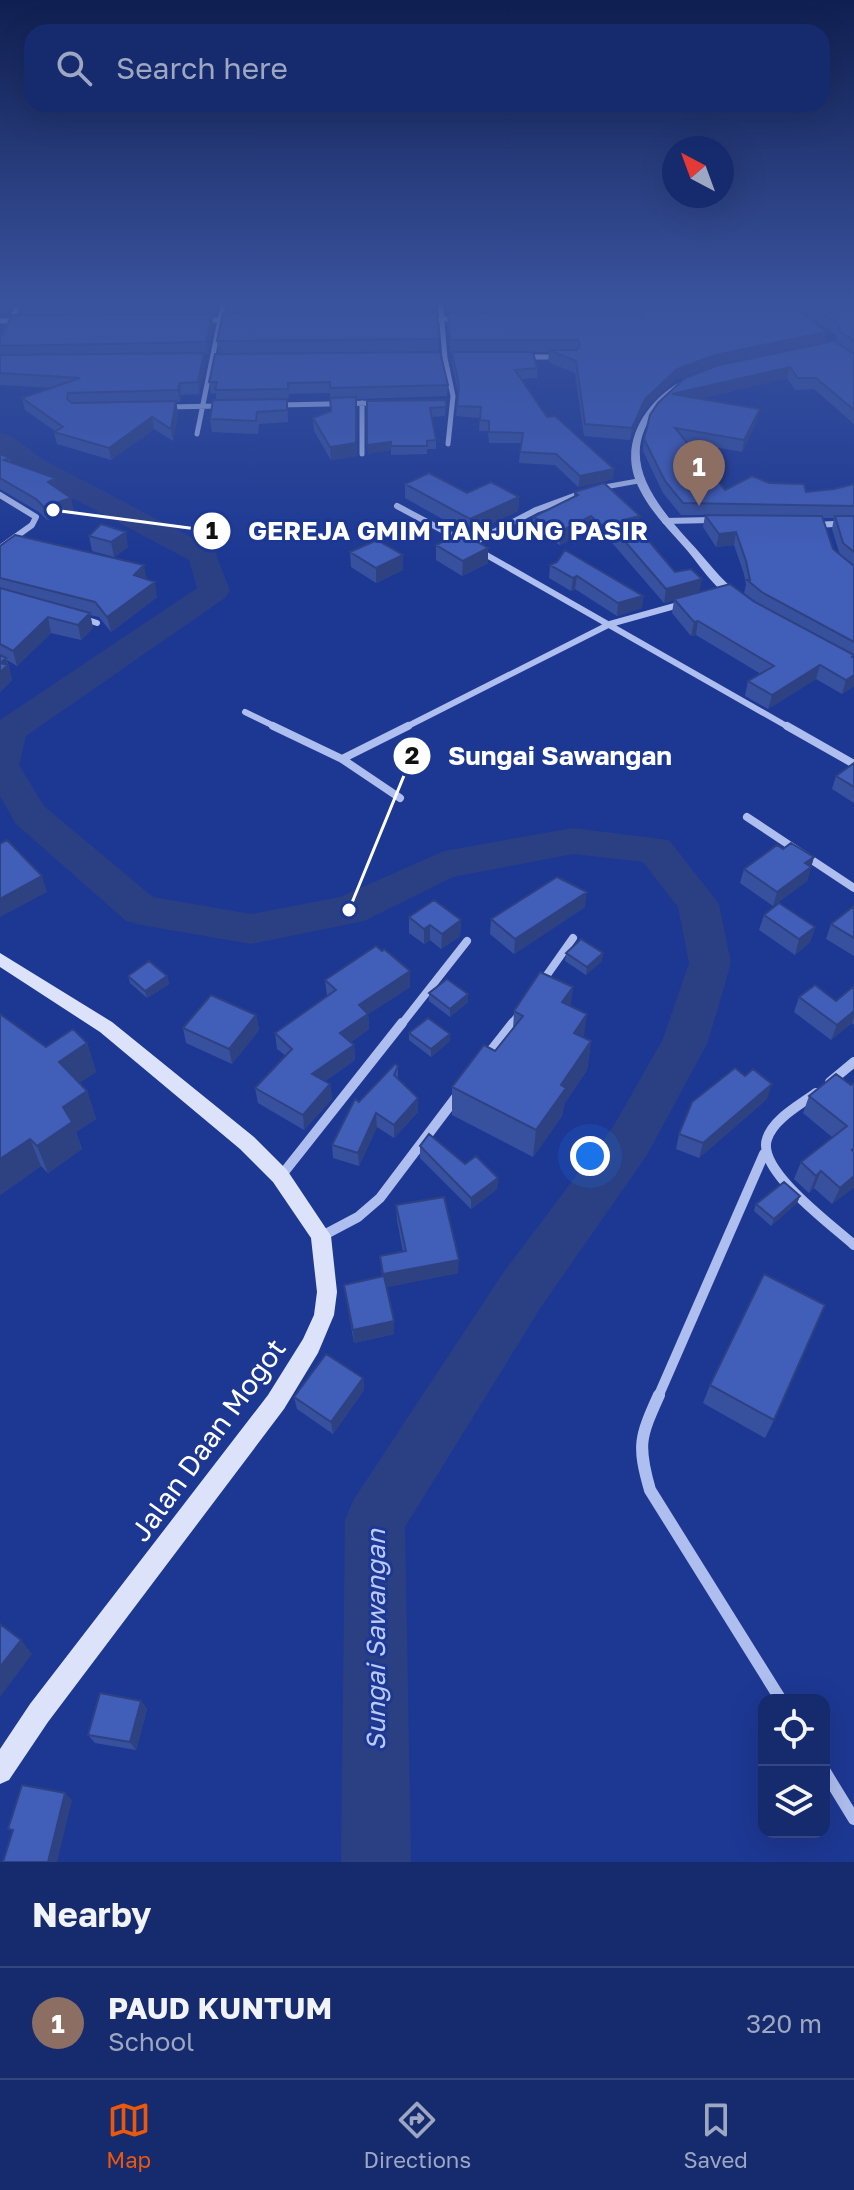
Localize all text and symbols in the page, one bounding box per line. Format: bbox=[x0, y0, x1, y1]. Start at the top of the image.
search box bbox=[24, 24, 830, 112]
icon: search bbox=[52, 46, 96, 90]
text: Search here bbox=[116, 50, 288, 86]
north arrow bbox=[662, 136, 734, 208]
pin: 1 bbox=[673, 440, 725, 506]
callout: GEREJA GMIM TANJUNG PASIR bbox=[192, 506, 664, 556]
text: 1 bbox=[206, 515, 218, 544]
text: GEREJA GMIM TANJUNG PASIR bbox=[248, 515, 648, 546]
callout: Sungai Sawangan bbox=[392, 731, 688, 781]
text: 2 bbox=[405, 740, 419, 769]
text: Sungai Sawangan bbox=[448, 740, 672, 771]
your location bbox=[570, 1136, 610, 1176]
street label: Jalan Daan Mogot bbox=[123, 1332, 292, 1547]
water label: Sungai Sawangan bbox=[360, 1528, 391, 1751]
map controls bbox=[758, 1694, 830, 1838]
button: locate bbox=[758, 1694, 830, 1766]
button: layers bbox=[758, 1766, 830, 1838]
text: Nearby bbox=[32, 1894, 152, 1934]
text: PAUD KUNTUM bbox=[108, 1990, 332, 2026]
text: 1 bbox=[51, 2008, 65, 2039]
text: 320 m bbox=[746, 2008, 822, 2039]
text: School bbox=[108, 2026, 194, 2057]
tab: Map bbox=[106, 2098, 151, 2173]
tab: Directions bbox=[364, 2098, 471, 2173]
tab: Saved bbox=[684, 2098, 748, 2173]

